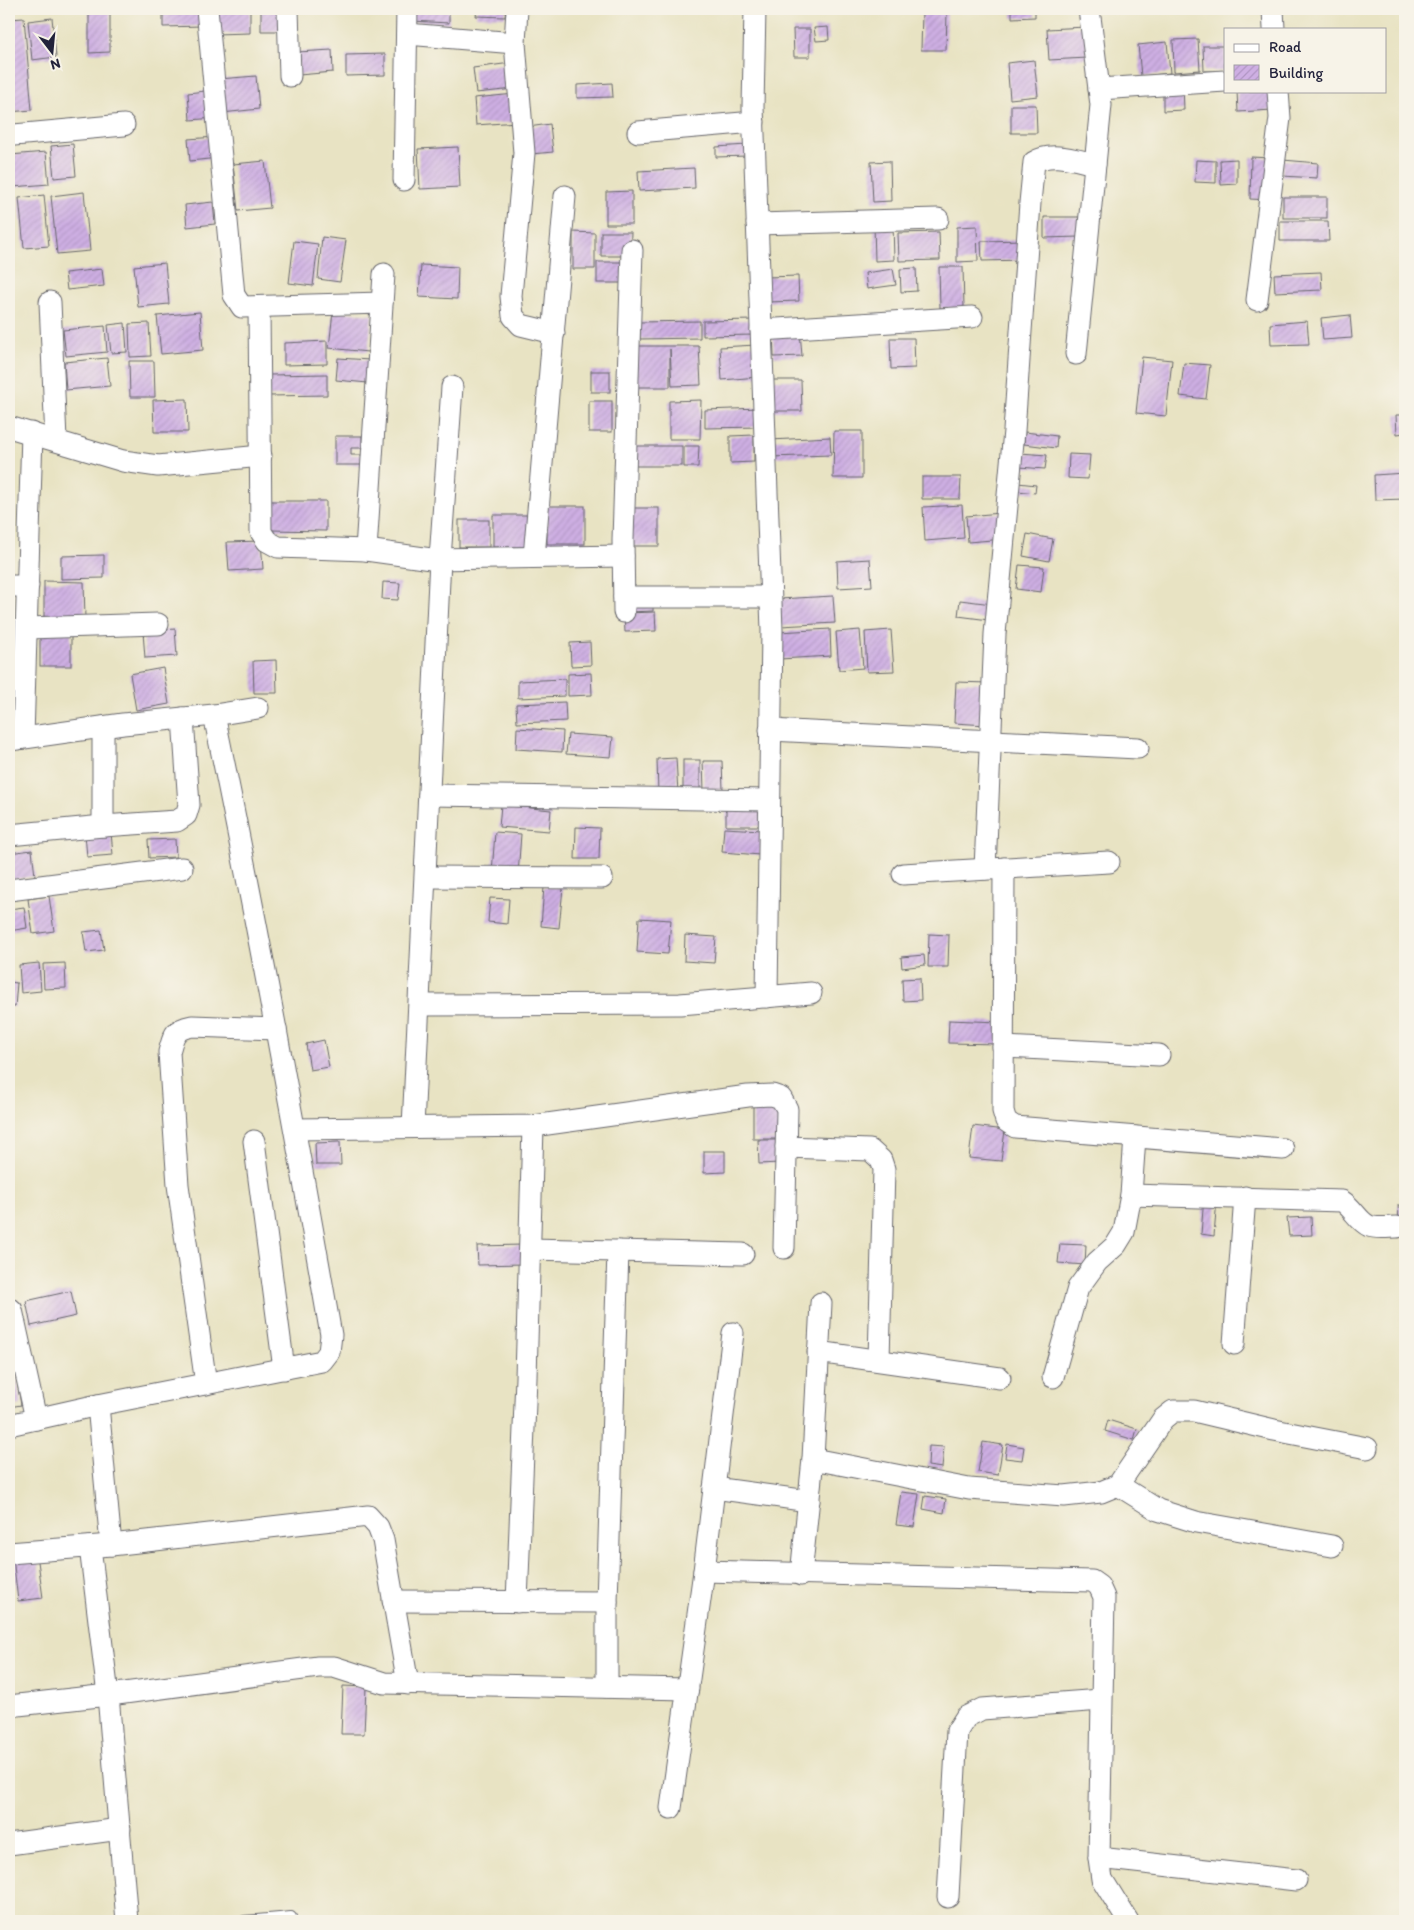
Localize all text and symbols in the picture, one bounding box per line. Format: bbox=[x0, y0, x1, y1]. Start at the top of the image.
north arrow bbox=[28, 28, 78, 78]
legend bbox=[1224, 28, 1386, 92]
text: Road bbox=[1269, 38, 1302, 56]
text: N bbox=[49, 55, 62, 73]
text: Building bbox=[1269, 64, 1323, 82]

